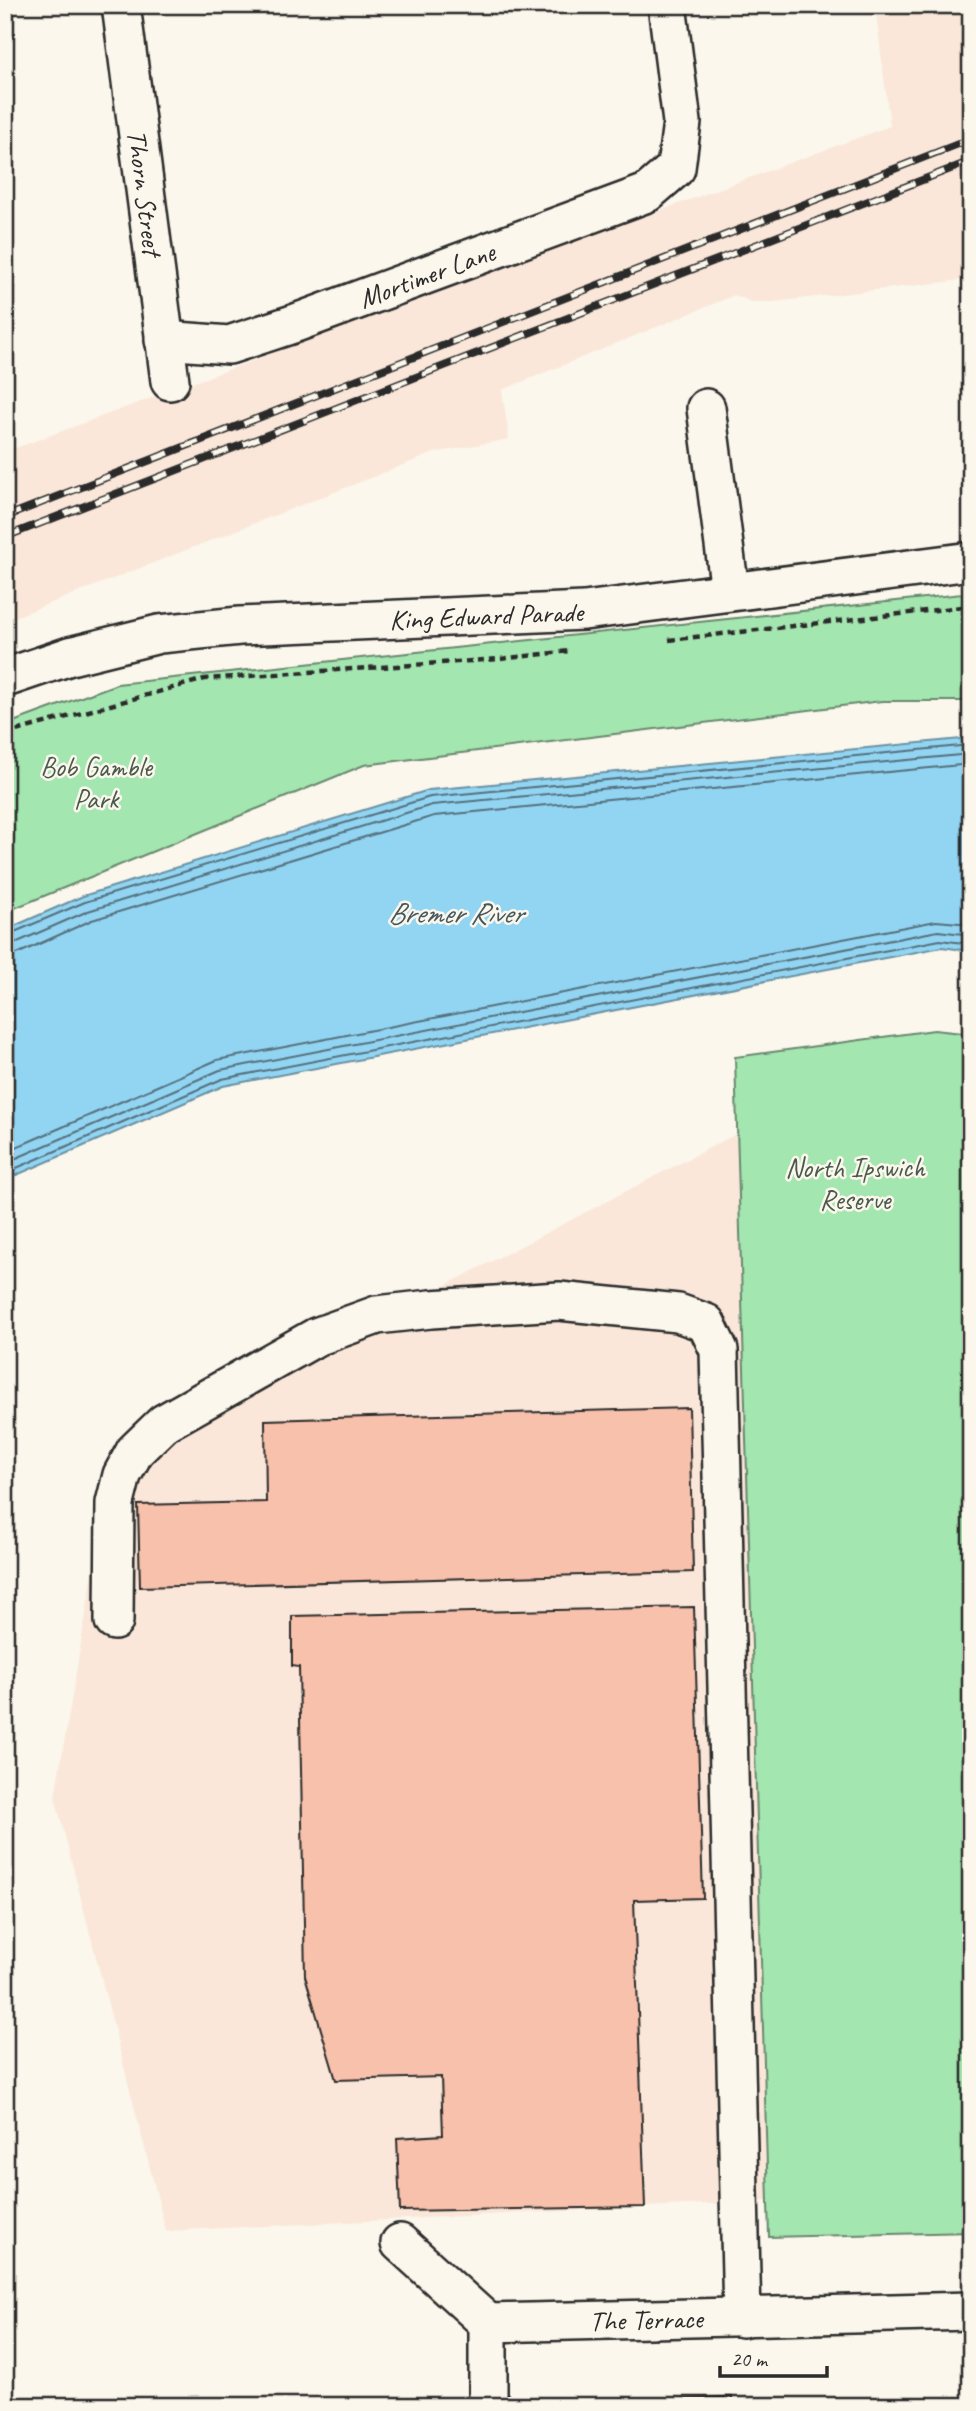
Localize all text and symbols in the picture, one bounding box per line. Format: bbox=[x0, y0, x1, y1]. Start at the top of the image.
street label: Thorn Street bbox=[119, 128, 171, 261]
street label: Mortimer Lane bbox=[354, 233, 501, 316]
street label: King Edward Parade bbox=[389, 594, 586, 637]
park label: Bob Gamble Park bbox=[40, 749, 154, 816]
water label: Bremer River bbox=[388, 894, 526, 932]
park label: North Ipswich Reserve bbox=[785, 1150, 926, 1217]
street label: The Terrace bbox=[589, 2301, 705, 2338]
scale bar bbox=[720, 2334, 827, 2378]
text: 20 m bbox=[731, 2346, 769, 2372]

